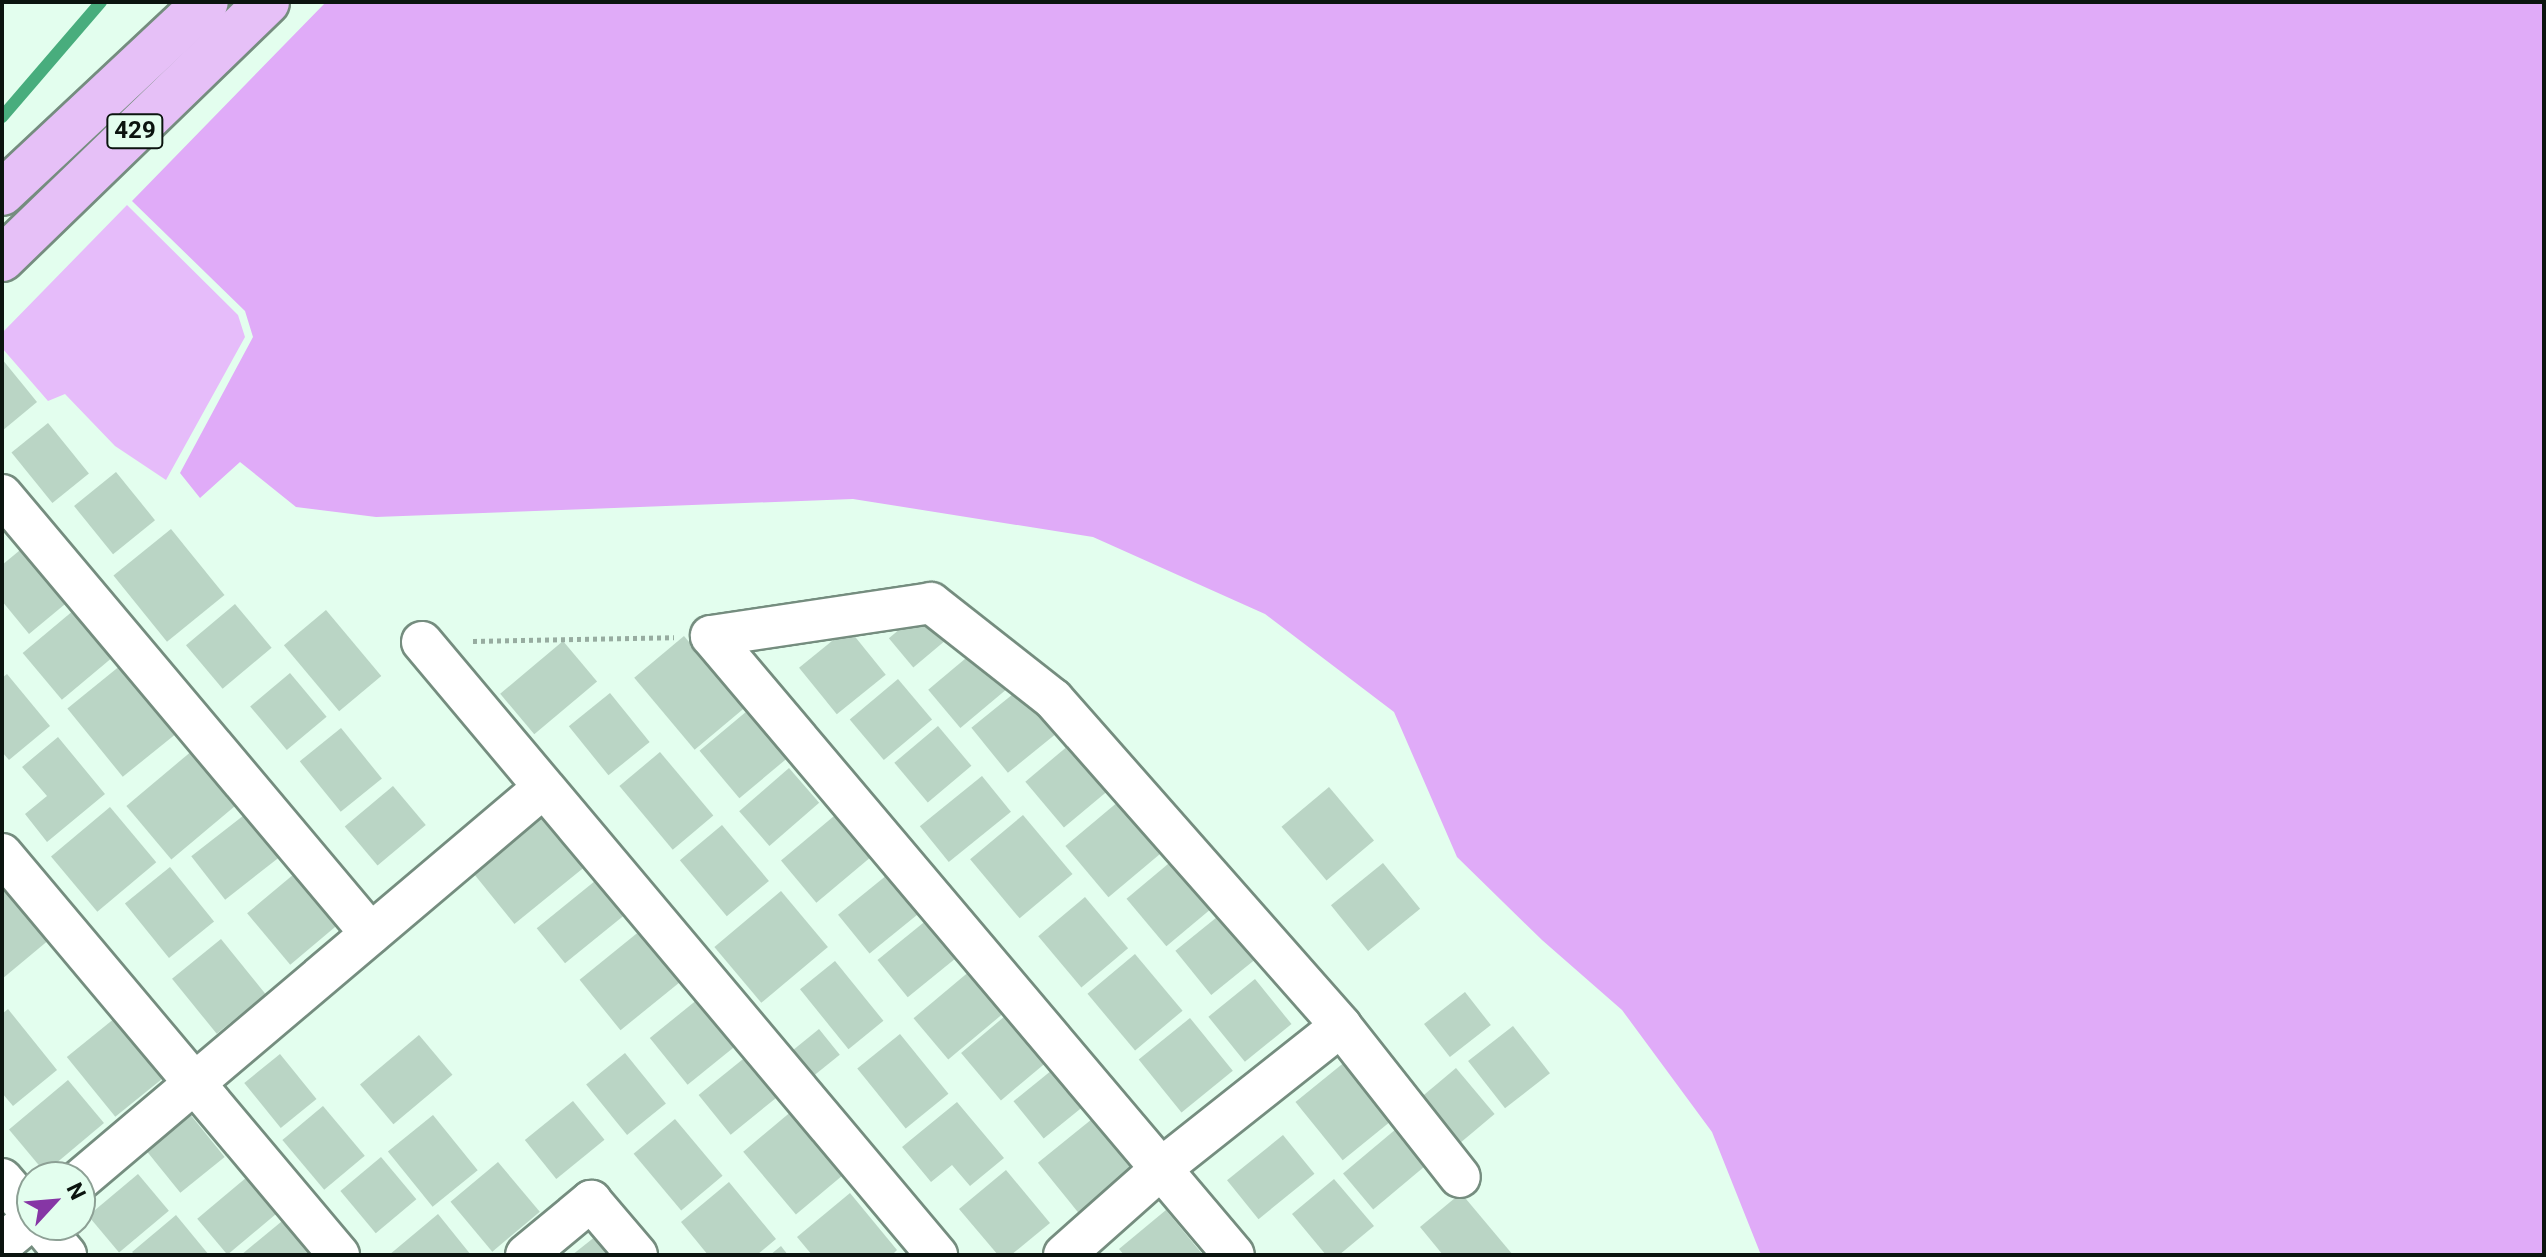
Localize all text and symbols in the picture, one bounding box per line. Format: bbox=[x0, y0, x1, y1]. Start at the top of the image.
road number: 429 bbox=[105, 111, 165, 151]
north arrow bbox=[16, 1161, 96, 1241]
text: N bbox=[62, 1179, 91, 1204]

